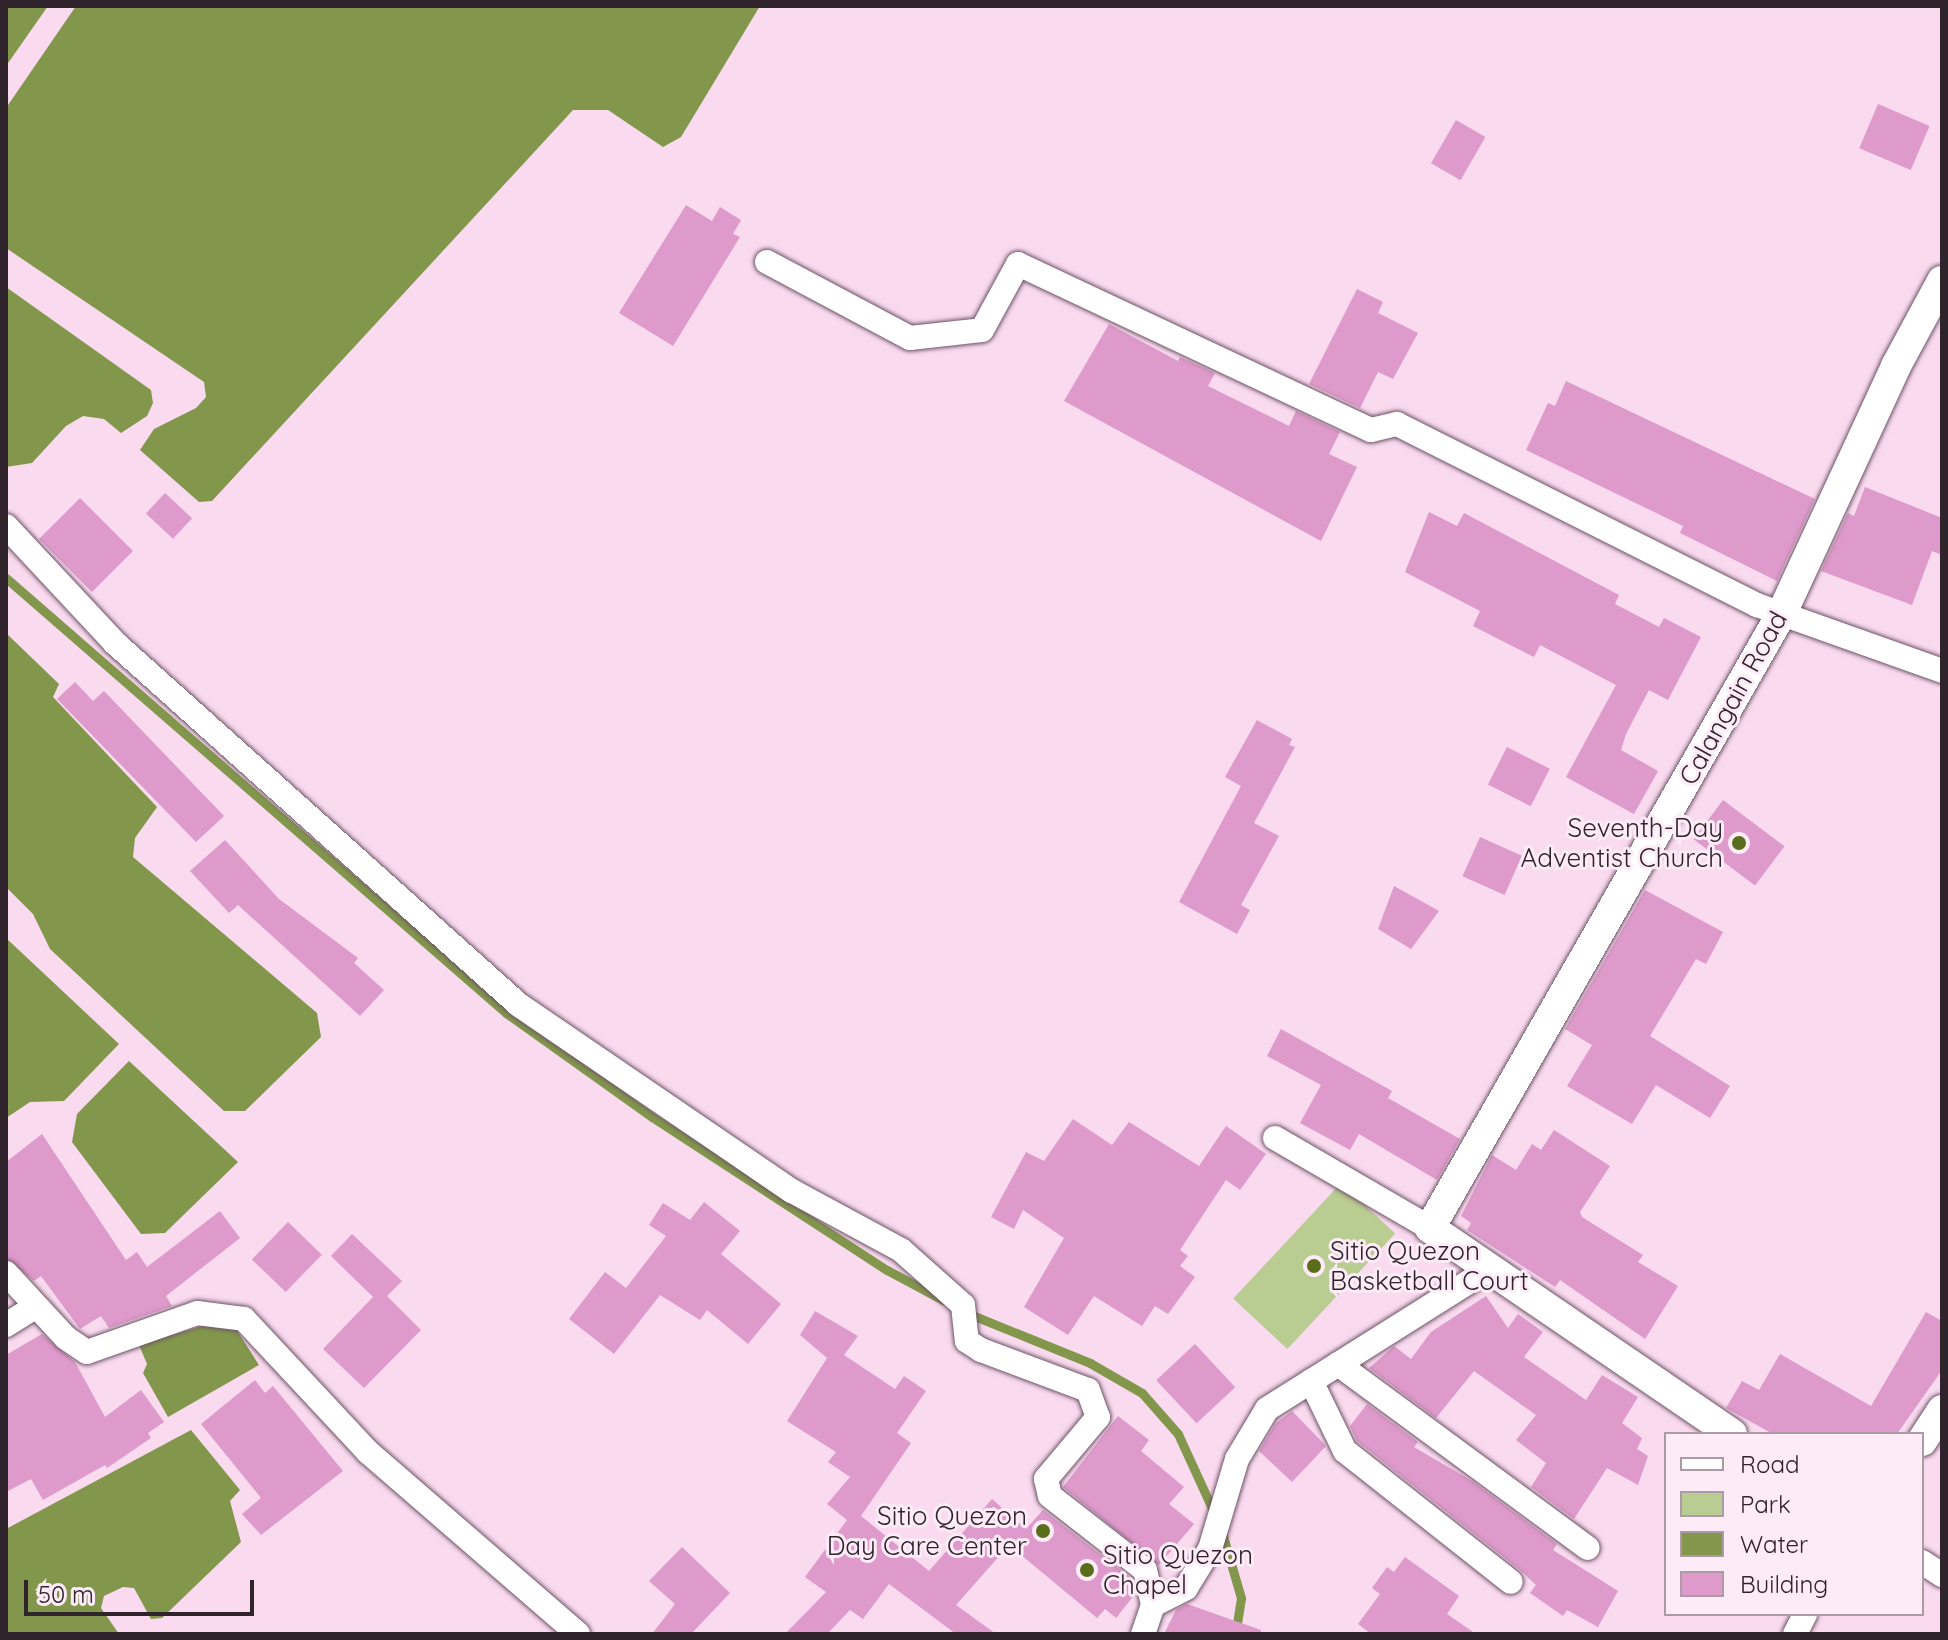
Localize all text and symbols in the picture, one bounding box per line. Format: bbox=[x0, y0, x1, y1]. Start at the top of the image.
street label: Calangain Road bbox=[1672, 606, 1794, 790]
place label: Seventh-Day Adventist Church bbox=[1520, 812, 1723, 874]
marker: Seventh-Day Adventist Church bbox=[1730, 834, 1748, 852]
place label: Sitio Quezon Basketball Court bbox=[1330, 1235, 1529, 1296]
marker: Sitio Quezon Basketball Court bbox=[1305, 1257, 1323, 1275]
legend bbox=[1664, 1432, 1924, 1616]
text: Road bbox=[1740, 1449, 1800, 1479]
text: Park bbox=[1740, 1489, 1791, 1519]
place label: Sitio Quezon Day Care Center bbox=[827, 1500, 1027, 1562]
marker: Sitio Quezon Day Care Center bbox=[1034, 1522, 1052, 1540]
text: Water bbox=[1740, 1529, 1808, 1559]
place label: Sitio Quezon Chapel bbox=[1103, 1539, 1253, 1600]
marker: Sitio Quezon Chapel bbox=[1078, 1561, 1096, 1579]
scale bar bbox=[28, 1564, 258, 1614]
text: Building bbox=[1740, 1569, 1828, 1599]
text: 50 m bbox=[38, 1579, 94, 1609]

